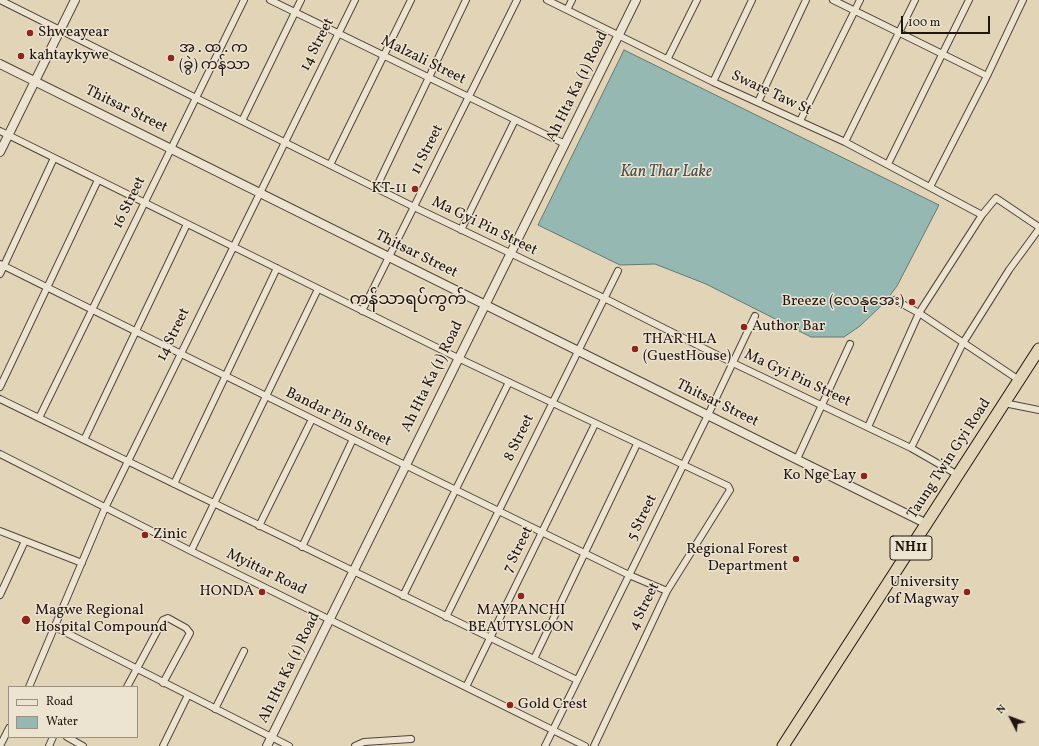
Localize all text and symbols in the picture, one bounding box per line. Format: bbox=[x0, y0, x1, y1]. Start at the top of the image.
scale bar bbox=[903, 8, 992, 34]
street label: 14 Street bbox=[297, 15, 339, 75]
text: 100 m bbox=[908, 15, 940, 31]
place label: Shweayear bbox=[38, 24, 109, 42]
marker: Shweayear bbox=[25, 28, 35, 38]
street label: Ah Hta Ka (1) Road bbox=[543, 28, 613, 146]
street label: Malzali Street bbox=[378, 33, 468, 89]
place label: အ . ထ . က (ခွဲ) ကန်သာ bbox=[179, 40, 250, 75]
place label: kahtaykywe bbox=[29, 47, 109, 65]
marker: kahtaykywe bbox=[16, 51, 26, 61]
marker: အ . ထ . က (ခွဲ) ကန်သာ bbox=[166, 53, 176, 63]
street label: Sware Taw St bbox=[728, 68, 814, 120]
street label: Thitsar Street bbox=[82, 82, 170, 138]
street label: 11 Street bbox=[408, 122, 448, 178]
water label: Kan Thar Lake bbox=[620, 163, 712, 183]
street label: 16 Street bbox=[110, 174, 150, 232]
place label: KT-11 bbox=[372, 180, 407, 198]
marker: KT-11 bbox=[410, 184, 420, 194]
street label: Ma Gyi Pin Street bbox=[428, 194, 540, 260]
street label: Thitsar Street bbox=[372, 227, 460, 283]
district label: ကန်သာရပ်ကွက် bbox=[349, 291, 467, 311]
place label: Breeze (လေနုအေး) bbox=[782, 293, 904, 311]
marker: Breeze (လေနုအေး) bbox=[907, 297, 917, 307]
street label: 14 Street bbox=[153, 305, 195, 365]
street label: Ah Hta Ka (1) Road bbox=[398, 318, 468, 436]
place label: Author Bar bbox=[752, 318, 825, 336]
marker: Author Bar bbox=[739, 322, 749, 332]
place label: THAR HLA (GuestHouse) bbox=[643, 331, 731, 366]
marker: THAR HLA (GuestHouse) bbox=[630, 344, 640, 354]
street label: Ma Gyi Pin Street bbox=[741, 346, 853, 412]
street label: Thitsar Street bbox=[673, 376, 761, 432]
street label: Bandar Pin Street bbox=[282, 385, 394, 451]
street label: Taung Twin Gyi Road bbox=[904, 395, 996, 523]
street label: 8 Street bbox=[501, 412, 539, 464]
place label: Ko Nge Lay bbox=[783, 467, 856, 485]
marker: Ko Nge Lay bbox=[859, 471, 869, 481]
street label: 5 Street bbox=[624, 492, 662, 544]
street label: 7 Street bbox=[500, 524, 538, 576]
place label: Zinic bbox=[153, 526, 187, 544]
marker: Zinic bbox=[140, 530, 150, 540]
road number: NH11 bbox=[890, 536, 932, 560]
place label: Regional Forest Department bbox=[686, 541, 788, 576]
street label: Myittar Road bbox=[223, 546, 309, 600]
marker: Regional Forest Department bbox=[791, 554, 801, 564]
place label: University of Magway bbox=[887, 574, 959, 609]
street label: 4 Street bbox=[626, 580, 664, 634]
place label: HONDA bbox=[199, 583, 254, 601]
marker: HONDA bbox=[257, 587, 267, 597]
marker: University of Magway bbox=[962, 587, 972, 597]
marker: MAYPANCHI BEAUTYSLOON bbox=[516, 591, 526, 601]
place label: Magwe Regional Hospital Compound bbox=[35, 602, 168, 637]
place label: MAYPANCHI BEAUTYSLOON bbox=[468, 602, 574, 637]
street label: Ah Hta Ka (1) Road bbox=[255, 609, 325, 727]
marker: Magwe Regional Hospital Compound bbox=[20, 614, 32, 626]
legend bbox=[8, 686, 138, 738]
text: Road bbox=[46, 694, 73, 710]
place label: Gold Crest bbox=[518, 696, 588, 714]
north arrow bbox=[991, 698, 1031, 738]
marker: Gold Crest bbox=[505, 700, 515, 710]
text: N bbox=[993, 702, 1010, 718]
text: Water bbox=[46, 714, 78, 730]

